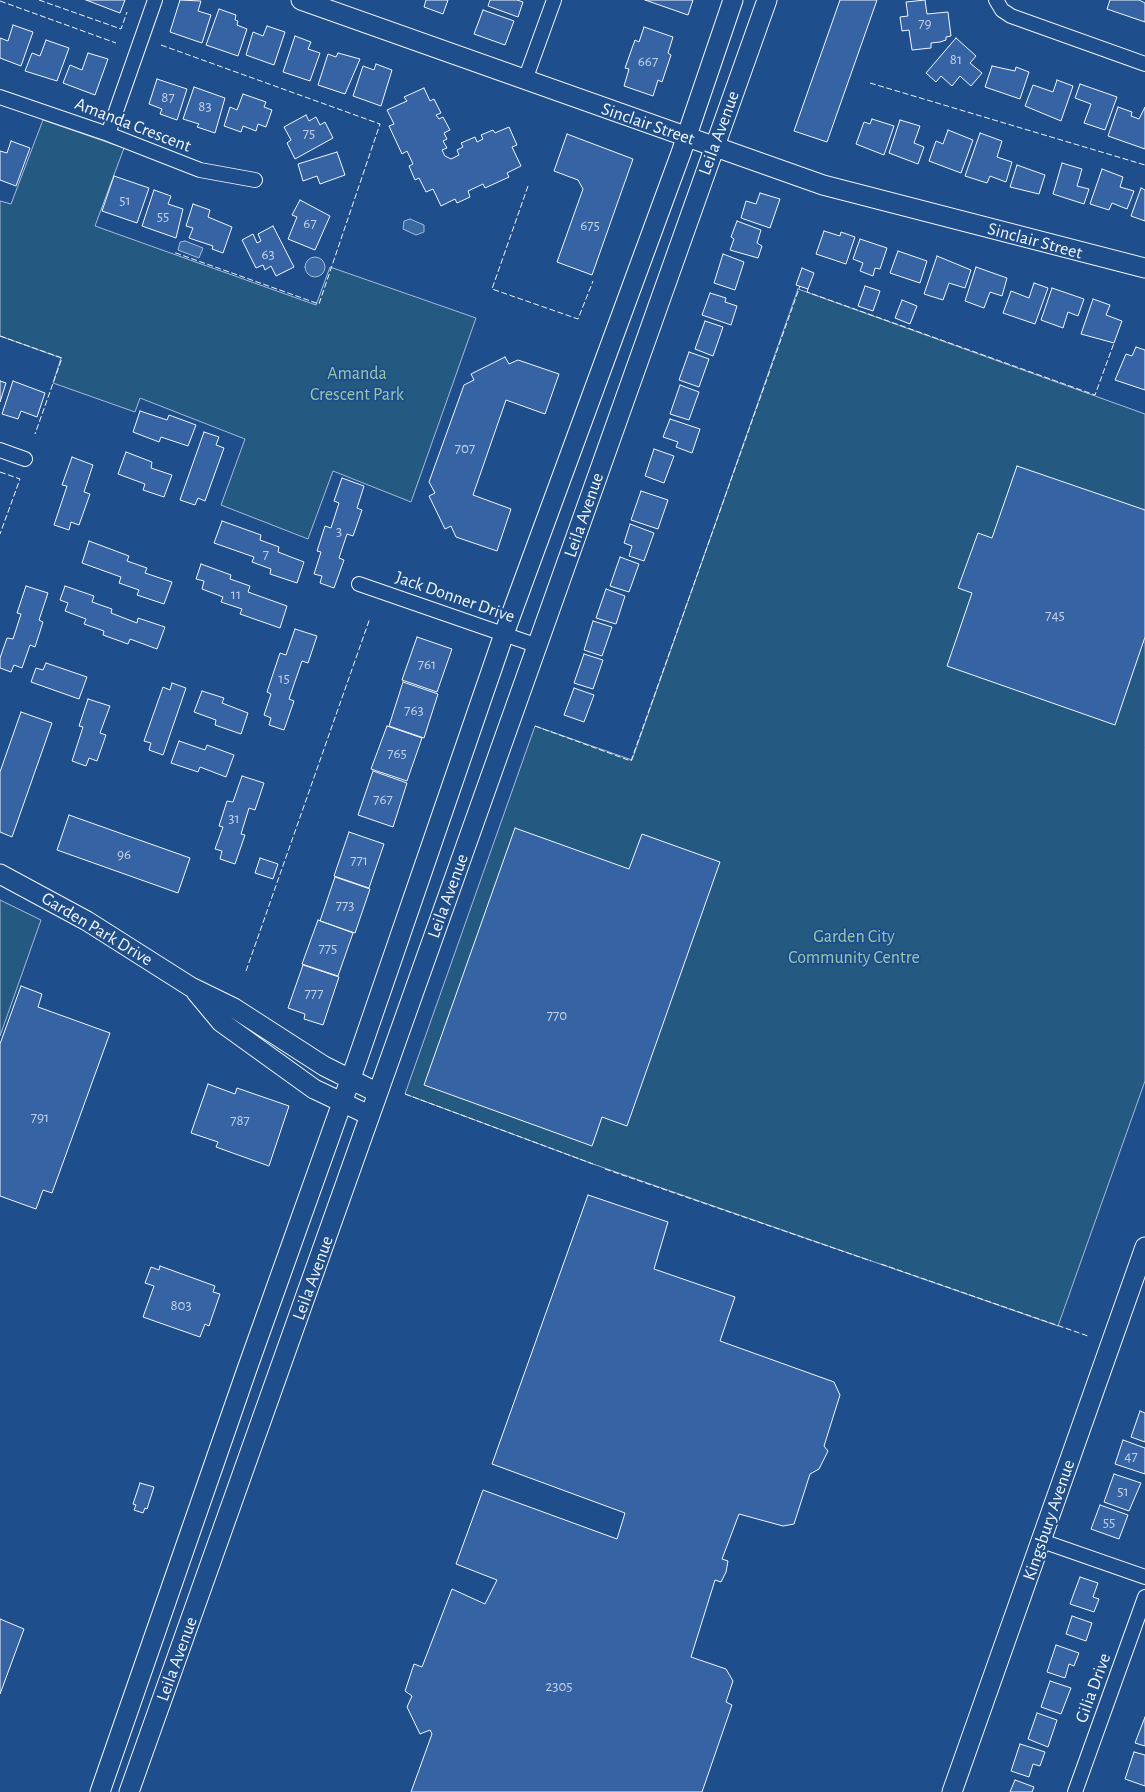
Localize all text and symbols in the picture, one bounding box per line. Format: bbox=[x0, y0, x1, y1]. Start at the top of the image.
house number: 79 bbox=[918, 14, 932, 32]
house number: 81 bbox=[950, 50, 962, 68]
house number: 667 bbox=[638, 52, 658, 70]
house number: 87 bbox=[161, 88, 175, 106]
street label: Leila Avenue bbox=[694, 88, 744, 178]
street label: Amanda Crescent bbox=[72, 93, 194, 157]
house number: 83 bbox=[198, 97, 212, 115]
street label: Sinclair Street bbox=[598, 98, 698, 150]
house number: 75 bbox=[303, 124, 315, 142]
house number: 51 bbox=[119, 191, 131, 209]
house number: 55 bbox=[157, 207, 169, 225]
house number: 67 bbox=[303, 214, 317, 232]
house number: 675 bbox=[580, 216, 600, 234]
street label: Sinclair Street bbox=[985, 218, 1085, 264]
house number: 63 bbox=[261, 245, 275, 263]
park label: Amanda Crescent Park bbox=[310, 363, 404, 406]
house number: 707 bbox=[455, 439, 475, 457]
street label: Leila Avenue bbox=[559, 470, 609, 560]
house number: 3 bbox=[336, 522, 342, 540]
house number: 7 bbox=[263, 545, 269, 563]
street label: Jack Donner Drive bbox=[392, 566, 518, 628]
house number: 11 bbox=[231, 585, 241, 603]
house number: 745 bbox=[1045, 606, 1065, 624]
house number: 761 bbox=[418, 655, 436, 673]
house number: 15 bbox=[278, 669, 290, 687]
house number: 763 bbox=[404, 701, 424, 719]
house number: 765 bbox=[387, 744, 407, 762]
house number: 767 bbox=[373, 790, 393, 808]
house number: 31 bbox=[228, 809, 240, 827]
house number: 96 bbox=[117, 845, 131, 863]
house number: 771 bbox=[350, 851, 368, 869]
street label: Leila Avenue bbox=[423, 851, 473, 941]
street label: Garden Park Drive bbox=[37, 887, 157, 971]
house number: 773 bbox=[336, 896, 354, 914]
park label: Garden City Community Centre bbox=[788, 926, 920, 969]
house number: 775 bbox=[319, 939, 337, 957]
house number: 777 bbox=[305, 984, 323, 1002]
house number: 770 bbox=[547, 1006, 567, 1024]
house number: 791 bbox=[31, 1108, 49, 1126]
house number: 787 bbox=[230, 1111, 250, 1129]
street label: Leila Avenue bbox=[288, 1233, 338, 1323]
house number: 803 bbox=[170, 1296, 192, 1314]
house number: 47 bbox=[1124, 1447, 1138, 1465]
street label: Kingsbury Avenue bbox=[1018, 1457, 1080, 1583]
house number: 51 bbox=[1117, 1482, 1129, 1500]
house number: 55 bbox=[1103, 1513, 1115, 1531]
street label: Leila Avenue bbox=[152, 1614, 202, 1704]
street label: Gilia Drive bbox=[1070, 1650, 1116, 1726]
house number: 2305 bbox=[545, 1677, 573, 1695]

